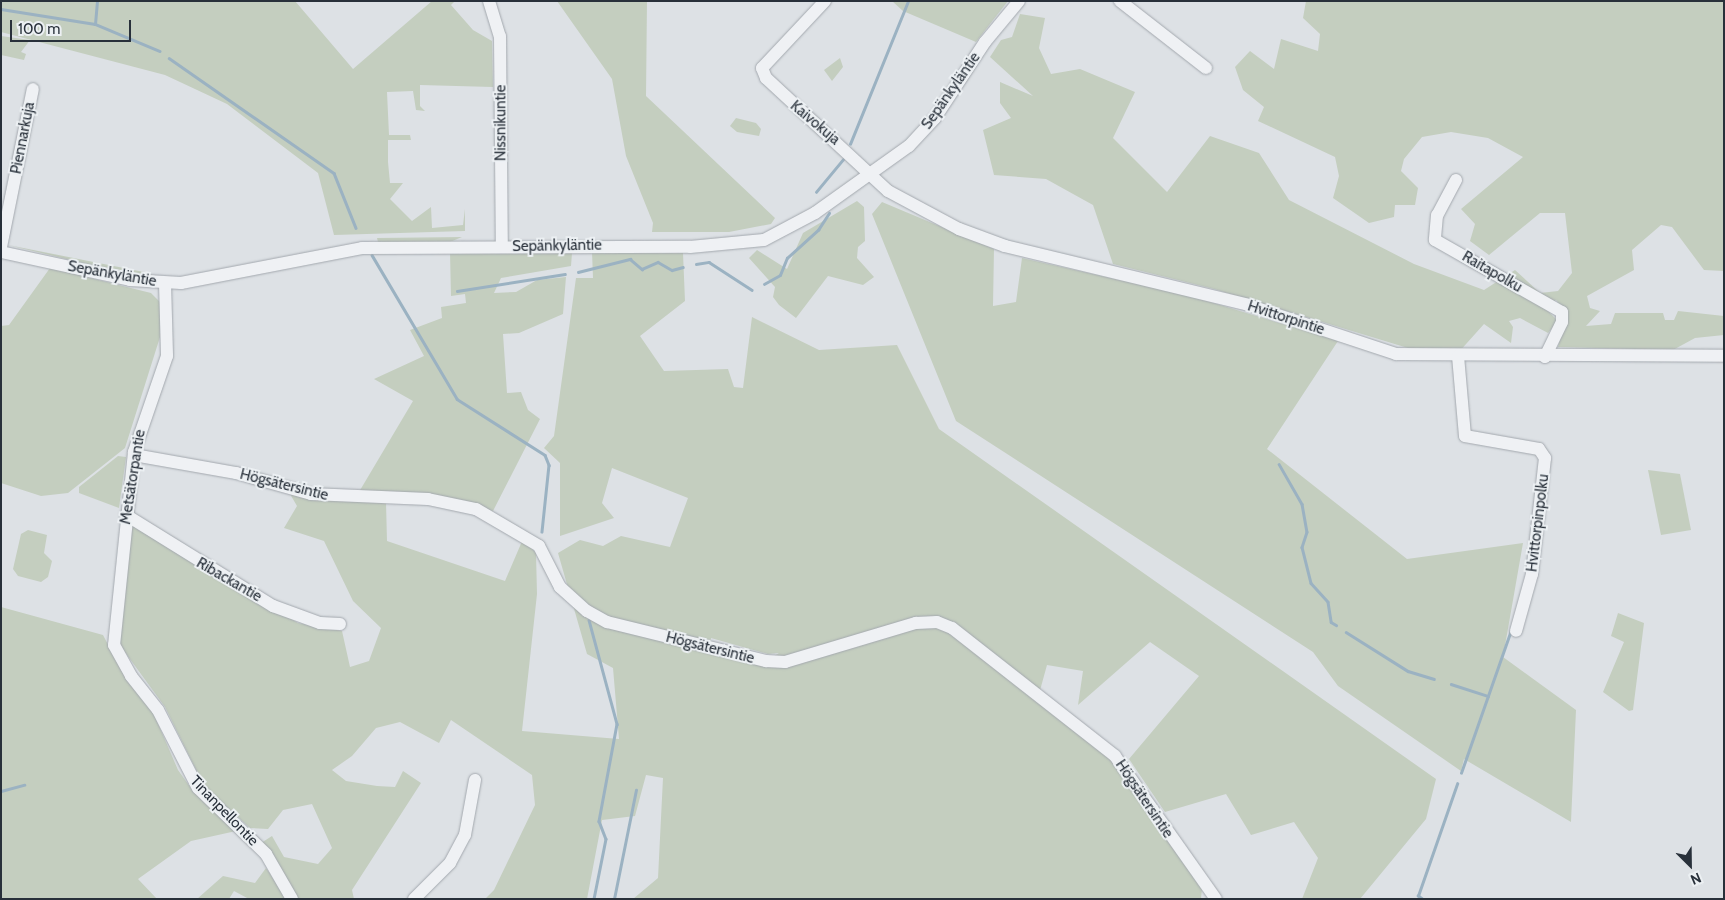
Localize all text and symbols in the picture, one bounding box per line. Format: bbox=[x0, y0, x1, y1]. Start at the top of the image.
scale bar bbox=[12, 10, 134, 42]
text: 100 m bbox=[18, 20, 60, 38]
street label: Sepänkyläntie bbox=[918, 49, 984, 133]
street label: Nissnikuntie bbox=[492, 85, 510, 161]
street label: Kaivokuja bbox=[786, 97, 844, 149]
street label: Piennarkuja bbox=[7, 100, 39, 176]
street label: Sepänkyläntie bbox=[512, 236, 602, 256]
street label: Raitapolku bbox=[1459, 248, 1525, 296]
street label: Sepänkyläntie bbox=[66, 257, 158, 291]
street label: Hvittorpintie bbox=[1245, 297, 1327, 339]
street label: Metsätorpantie bbox=[117, 428, 149, 526]
street label: Högsätersintie bbox=[238, 465, 330, 505]
street label: Hvittorpinpolku bbox=[1523, 473, 1553, 573]
street label: Ribackantie bbox=[193, 554, 265, 606]
street label: Högsätersintie bbox=[664, 628, 756, 668]
street label: Högsätersintie bbox=[1111, 757, 1177, 841]
street label: Tinanpellontie bbox=[186, 772, 262, 850]
north arrow bbox=[1665, 840, 1715, 890]
text: N bbox=[1688, 869, 1704, 889]

